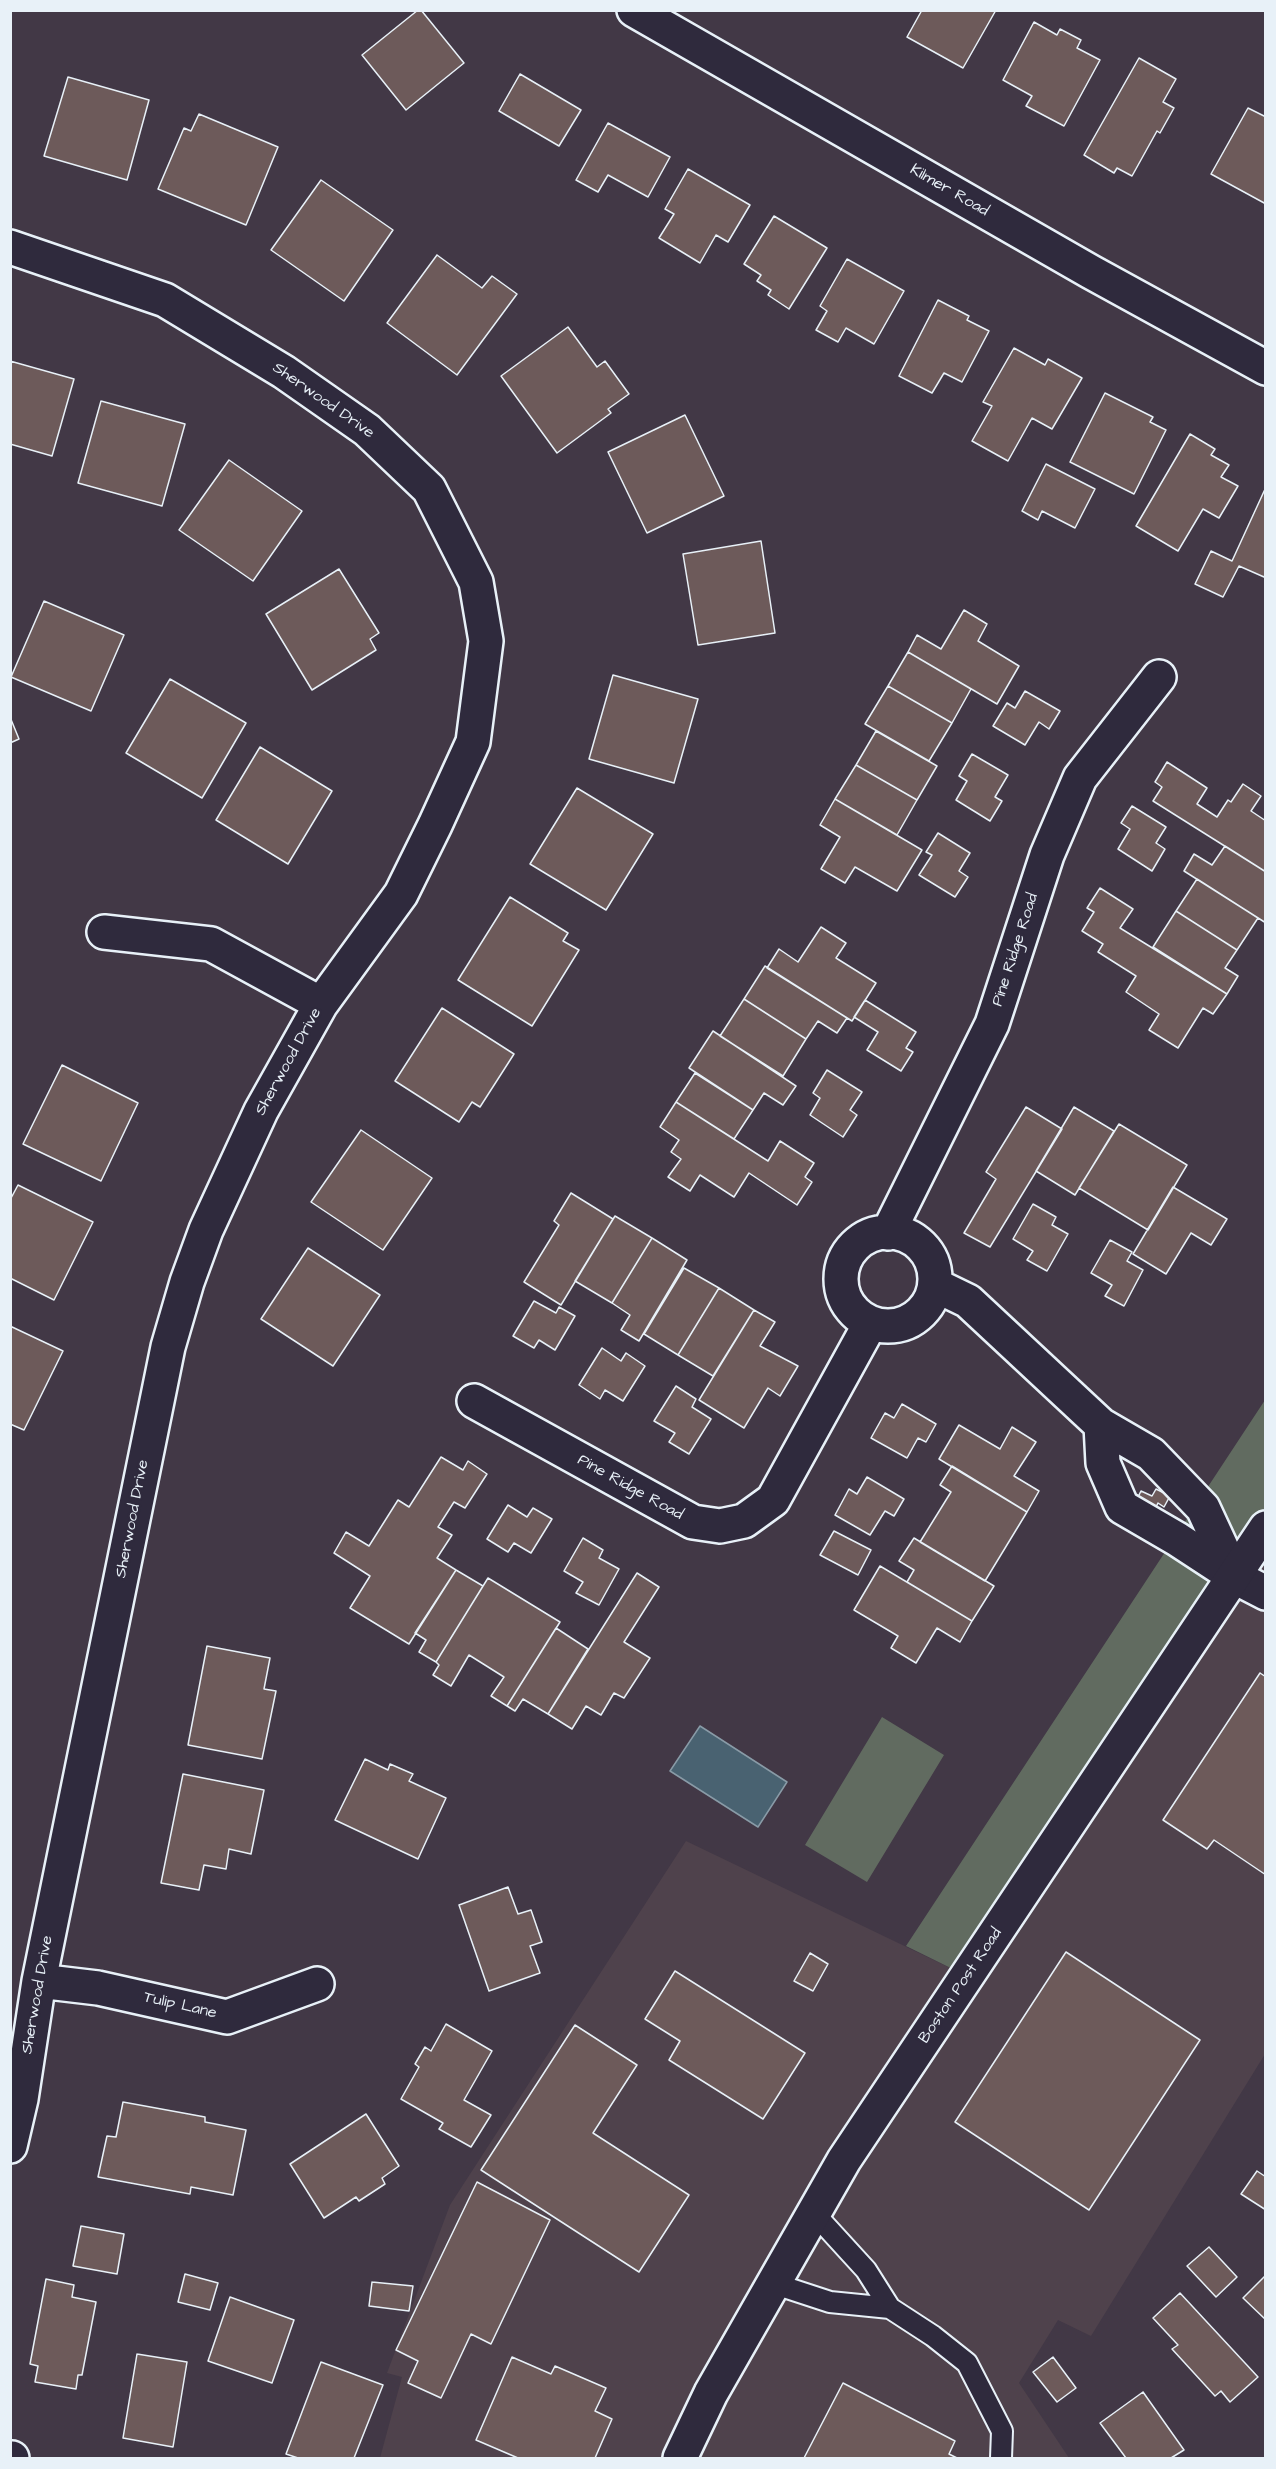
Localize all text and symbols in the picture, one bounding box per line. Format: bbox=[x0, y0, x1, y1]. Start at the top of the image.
street label: Kilmer Road bbox=[906, 161, 992, 221]
street label: Sherwood Drive bbox=[268, 359, 378, 443]
street label: Pine Ridge Road bbox=[989, 891, 1043, 1009]
street label: Sherwood Drive bbox=[252, 1005, 326, 1119]
street label: Pine Ridge Road bbox=[574, 1451, 686, 1525]
street label: Sherwood Drive bbox=[112, 1458, 154, 1580]
street label: Boston Post Road bbox=[915, 1925, 1007, 2047]
street label: Sherwood Drive bbox=[18, 1934, 58, 2056]
street label: Tulip Lane bbox=[142, 1988, 218, 2024]

